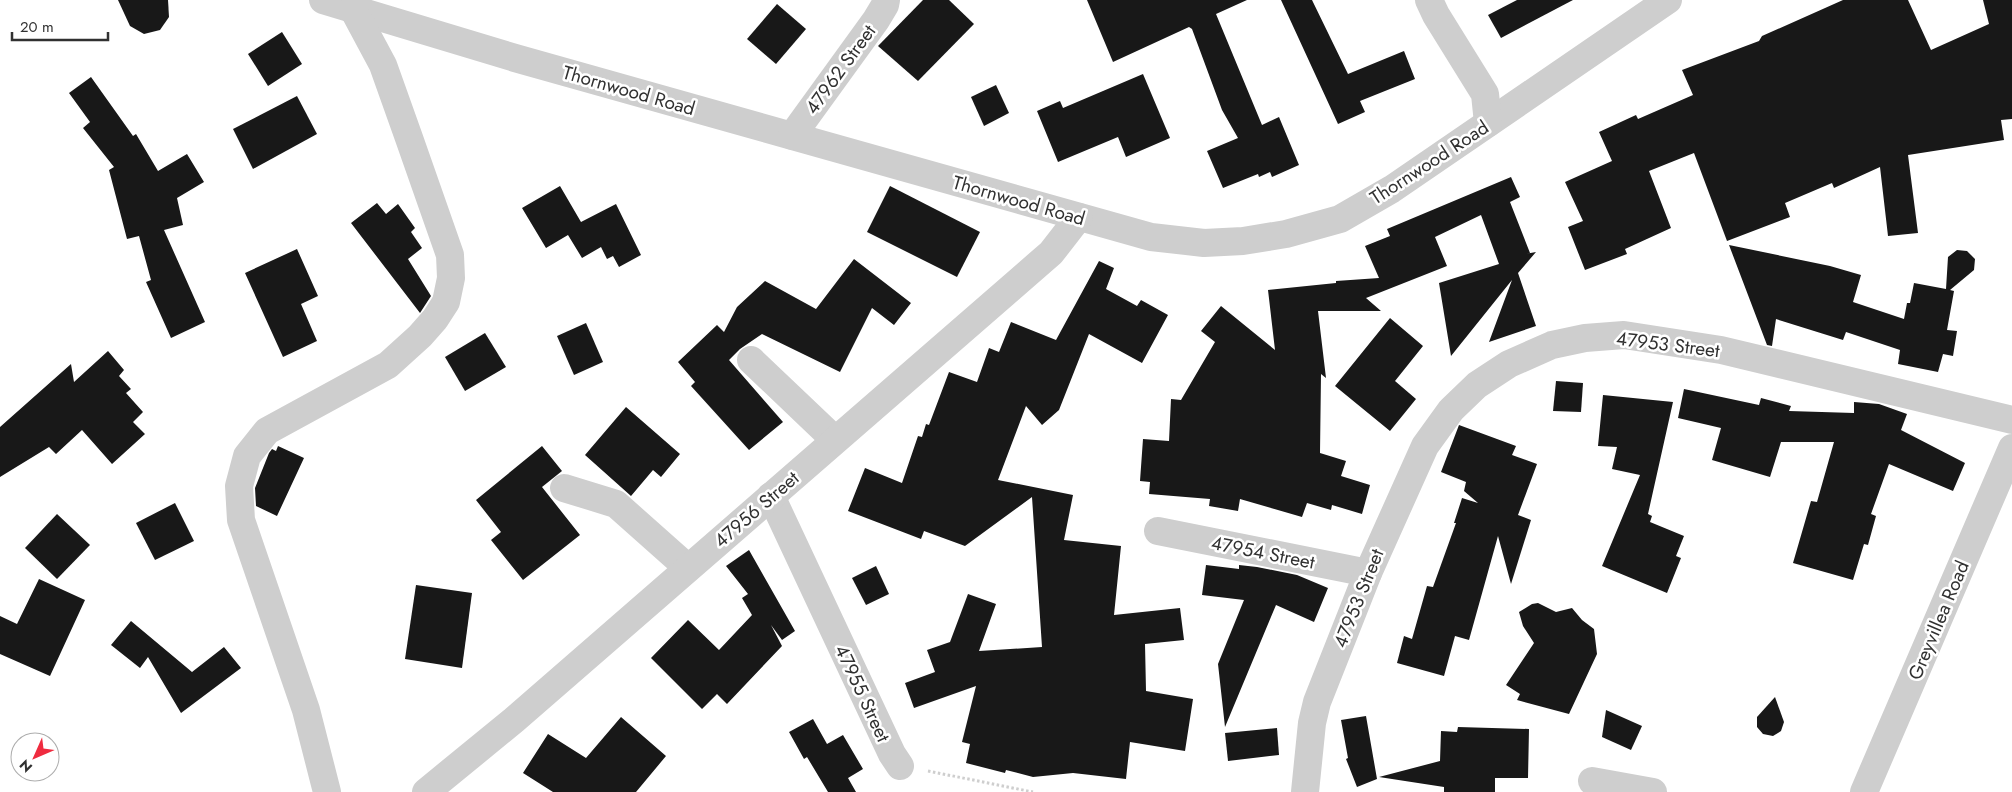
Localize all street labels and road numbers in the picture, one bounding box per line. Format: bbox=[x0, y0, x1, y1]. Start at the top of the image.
street label: 47962 Street bbox=[799, 19, 882, 120]
street label: Thornwood Road bbox=[560, 59, 698, 122]
street label: Thornwood Road bbox=[1365, 114, 1494, 211]
street label: Thornwood Road bbox=[950, 169, 1088, 232]
street label: 47953 Street bbox=[1615, 325, 1722, 364]
street label: 47956 Street bbox=[708, 465, 805, 554]
street label: 47954 Street bbox=[1209, 529, 1317, 576]
street label: 47953 Street bbox=[1326, 544, 1391, 652]
street label: Greyvillea Road bbox=[1901, 556, 1976, 684]
street label: 47955 Street bbox=[828, 640, 897, 747]

